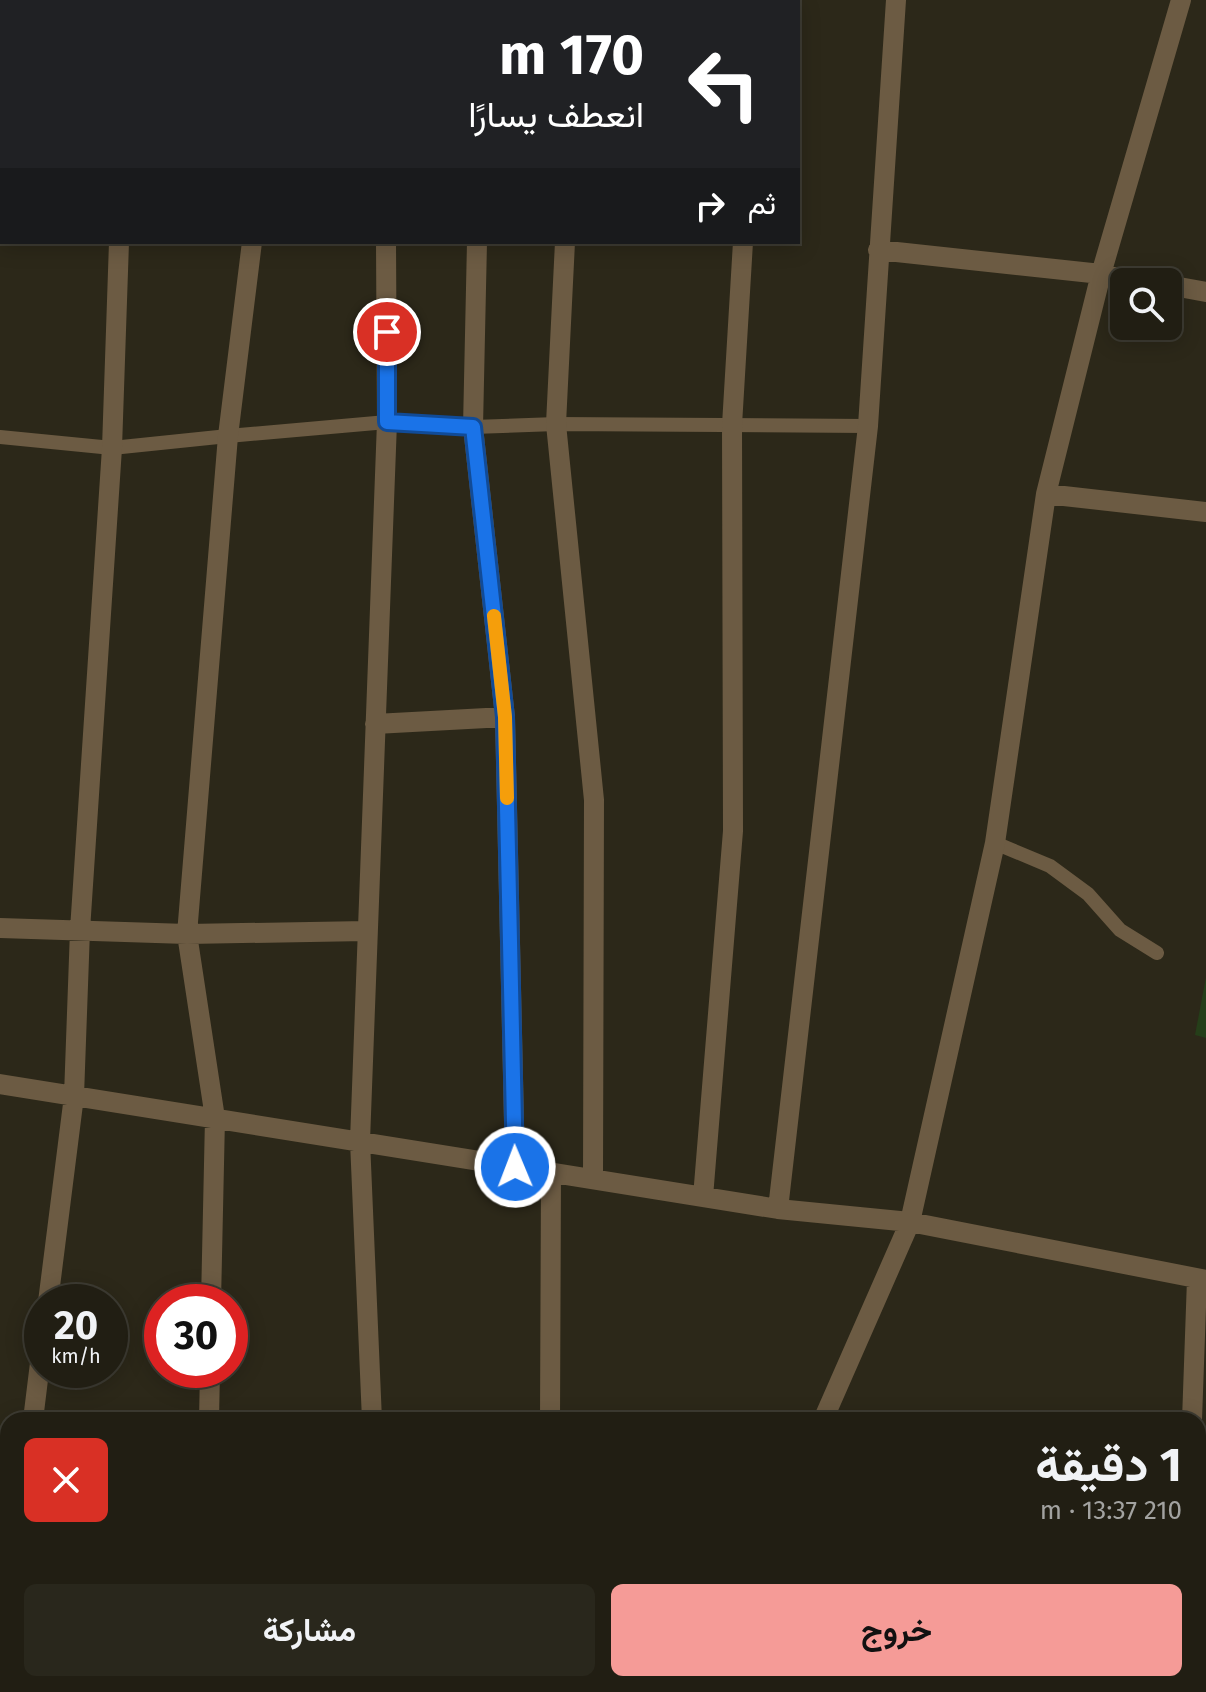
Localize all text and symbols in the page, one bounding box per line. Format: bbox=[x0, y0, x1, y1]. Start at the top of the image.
text: 170 m bbox=[499, 22, 644, 89]
icon: left bbox=[672, 32, 776, 136]
text: انعطف يسارًا bbox=[468, 93, 644, 137]
icon: right bbox=[688, 184, 732, 228]
text: ثم bbox=[748, 186, 776, 222]
map controls bbox=[1110, 268, 1182, 340]
button: search bbox=[1110, 268, 1182, 340]
pin bbox=[353, 298, 421, 366]
icon: arrive bbox=[365, 310, 409, 354]
position arrow bbox=[473, 1125, 557, 1209]
speed limit sign: 30 bbox=[144, 1284, 248, 1388]
text: 20 bbox=[54, 1302, 98, 1350]
text: km/h bbox=[51, 1344, 101, 1368]
text: 1 دقيقة bbox=[1035, 1436, 1182, 1494]
button: close bbox=[24, 1438, 108, 1522]
text: 210 m · 13:37 bbox=[1040, 1495, 1182, 1526]
button: مشاركة bbox=[24, 1584, 595, 1676]
button: خروج bbox=[611, 1584, 1182, 1676]

